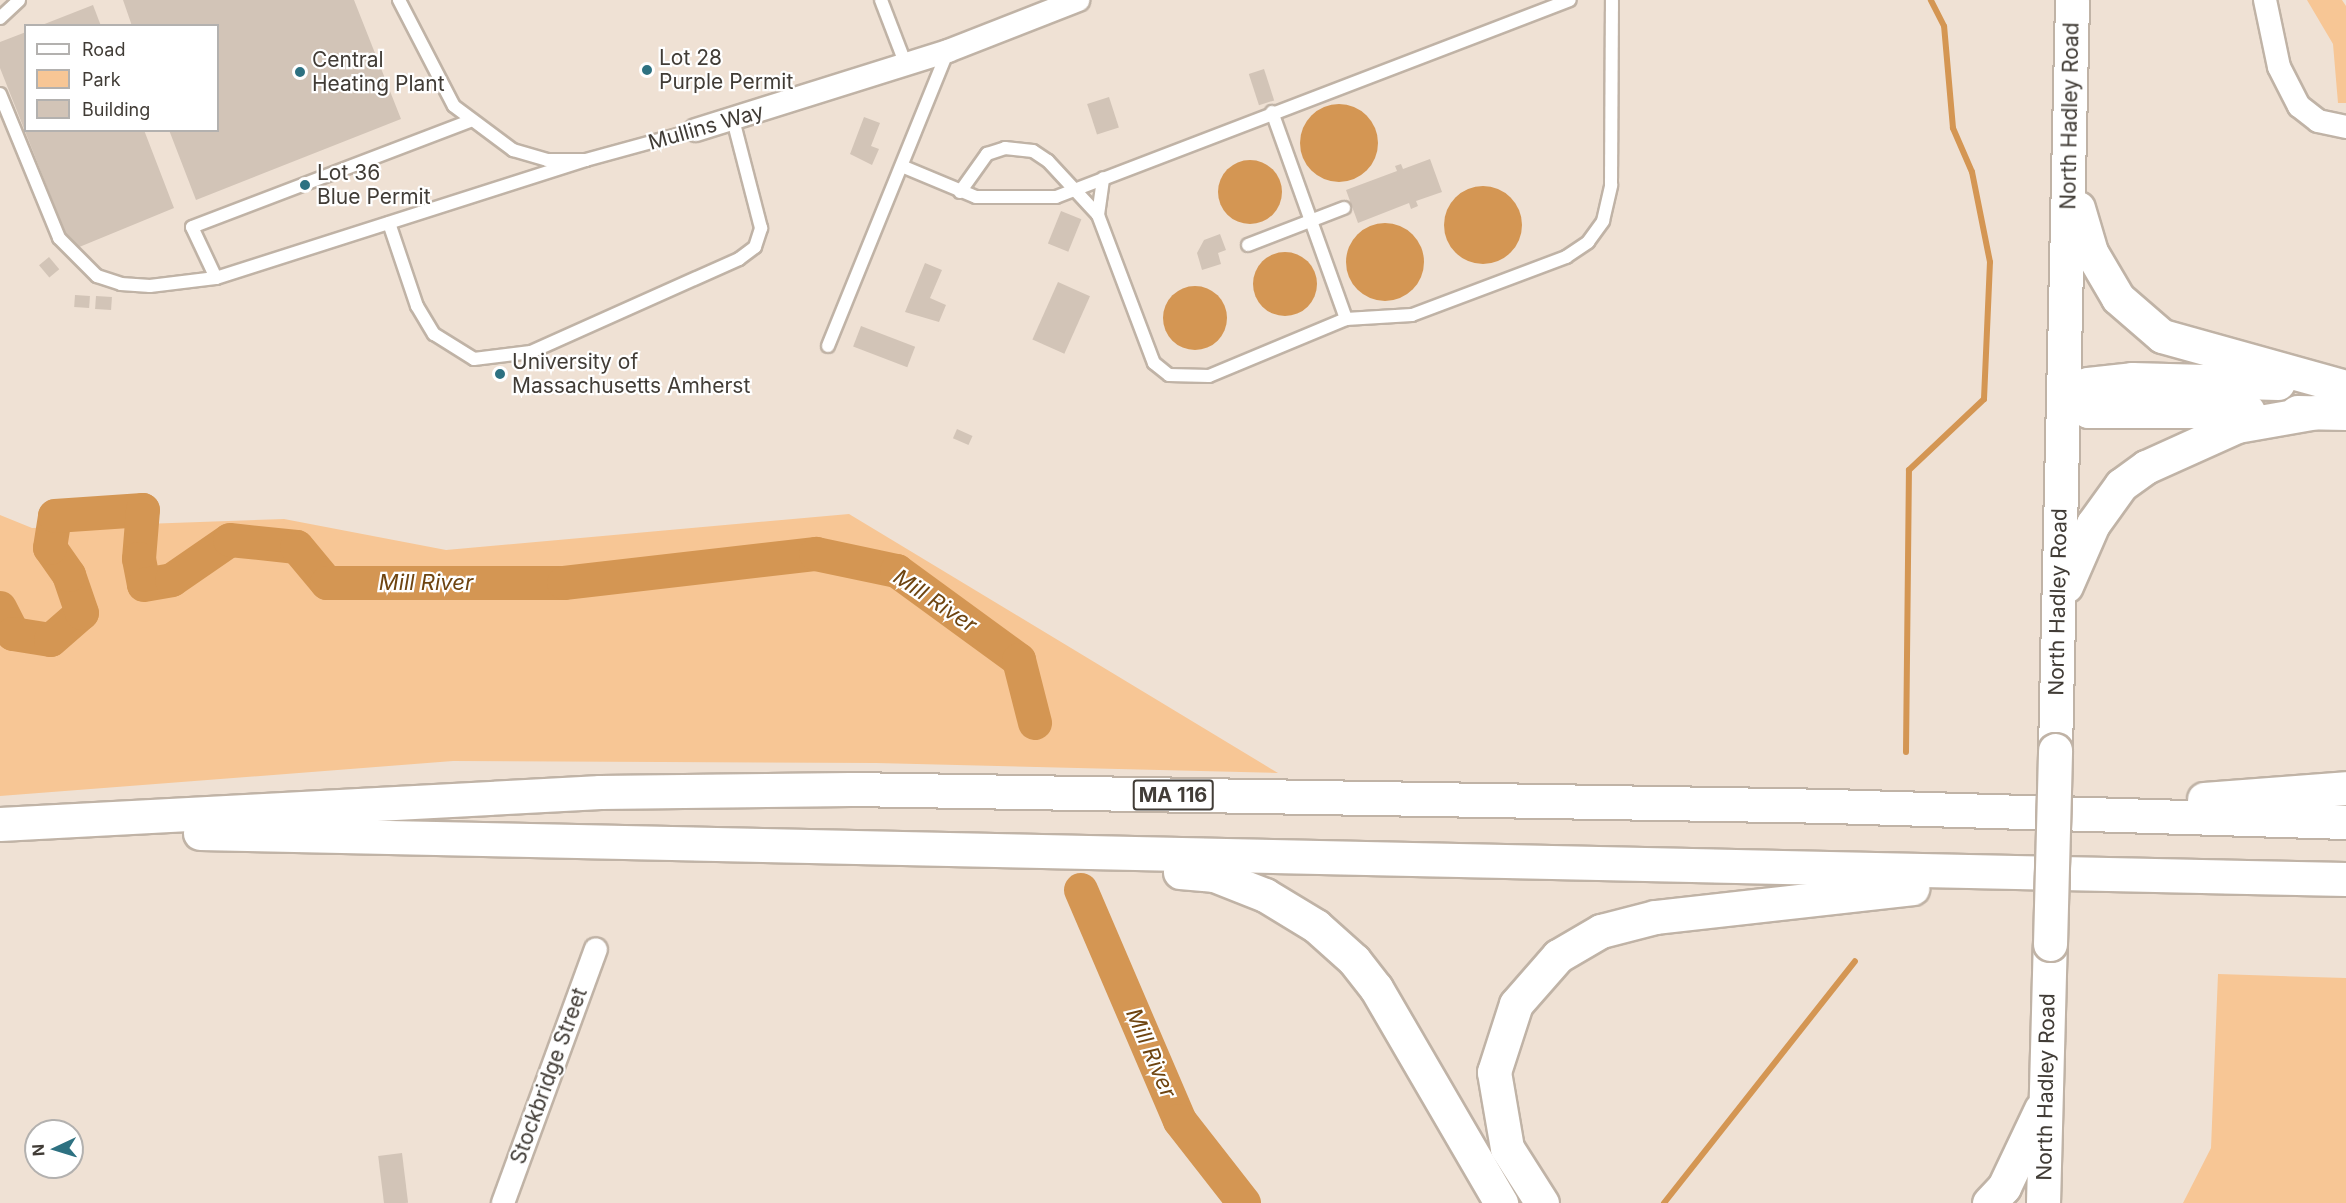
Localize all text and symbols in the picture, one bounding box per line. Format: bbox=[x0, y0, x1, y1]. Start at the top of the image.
street label: North Hadley Road bbox=[2056, 22, 2084, 210]
legend bbox=[24, 24, 219, 132]
text: Road bbox=[82, 39, 125, 60]
place label: Lot 28 Purple Permit bbox=[659, 45, 793, 95]
place label: Central Heating Plant bbox=[312, 47, 445, 97]
marker: Lot 28 Purple Permit bbox=[640, 63, 654, 77]
marker: Central Heating Plant bbox=[293, 65, 307, 79]
text: Park bbox=[82, 69, 121, 90]
street label: Mullins Way bbox=[645, 98, 767, 156]
text: Building bbox=[82, 99, 150, 120]
place label: Lot 36 Blue Permit bbox=[317, 160, 431, 210]
marker: Lot 36 Blue Permit bbox=[298, 178, 312, 192]
place label: University of Massachusetts Amherst bbox=[512, 349, 750, 399]
marker: University of Massachusetts Amherst bbox=[493, 367, 507, 381]
street label: North Hadley Road bbox=[2044, 508, 2072, 696]
water label: Mill River bbox=[888, 564, 982, 638]
water label: Mill River bbox=[379, 570, 473, 596]
road number: MA 116 bbox=[1132, 778, 1214, 812]
street label: Stockbridge Street bbox=[505, 984, 593, 1168]
street label: North Hadley Road bbox=[2032, 993, 2060, 1181]
water label: Mill River bbox=[1120, 1004, 1182, 1102]
north arrow bbox=[24, 1119, 84, 1179]
text: N bbox=[28, 1143, 48, 1157]

